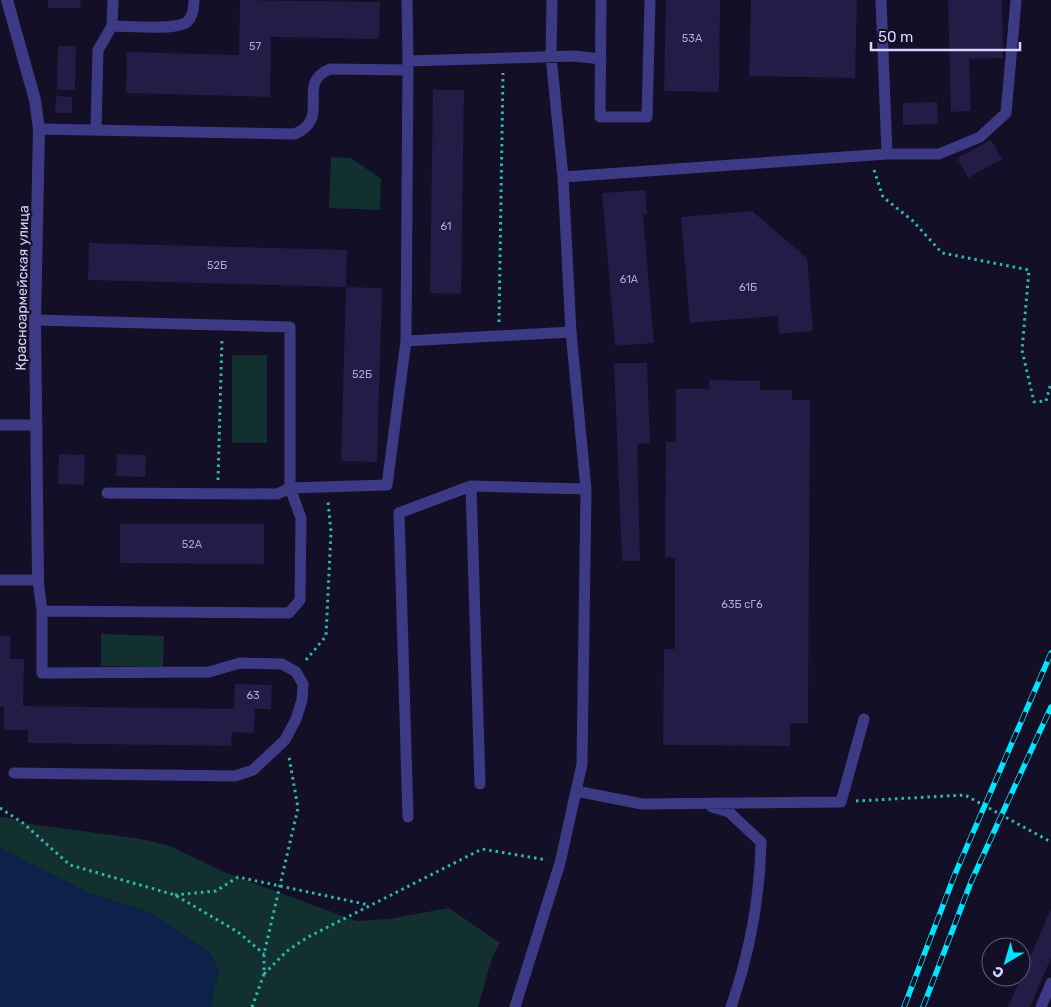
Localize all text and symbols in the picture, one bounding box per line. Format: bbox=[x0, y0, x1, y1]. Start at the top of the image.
scale bar bbox=[871, 20, 1020, 52]
text: 50 m bbox=[878, 28, 913, 46]
house number: 53А bbox=[682, 32, 703, 45]
house number: 57 bbox=[249, 40, 261, 53]
street label: Красноармейская улица bbox=[13, 205, 32, 371]
house number: 61 bbox=[440, 220, 452, 233]
house number: 52Б bbox=[207, 259, 227, 272]
house number: 61А bbox=[620, 273, 639, 286]
house number: 61Б bbox=[739, 281, 757, 294]
house number: 52Б bbox=[352, 368, 372, 381]
house number: 52А bbox=[182, 538, 203, 551]
house number: 63Б сГ6 bbox=[721, 598, 763, 611]
house number: 63 bbox=[246, 689, 260, 702]
north arrow bbox=[981, 937, 1031, 987]
text: С bbox=[989, 962, 1007, 982]

